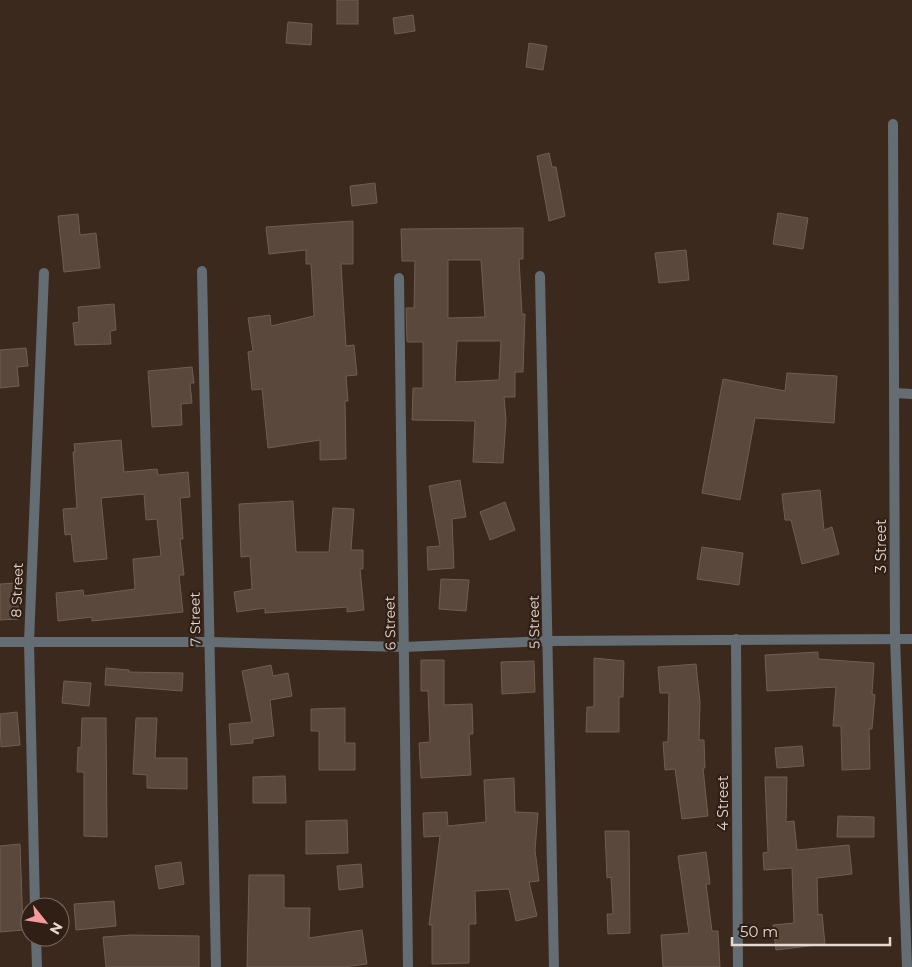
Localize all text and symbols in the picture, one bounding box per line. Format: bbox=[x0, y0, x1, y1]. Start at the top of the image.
street label: 3 Street bbox=[872, 519, 890, 573]
street label: 8 Street bbox=[7, 562, 27, 618]
street label: 7 Street bbox=[186, 591, 204, 646]
street label: 6 Street bbox=[381, 595, 399, 650]
street label: 5 Street bbox=[525, 595, 543, 649]
street label: 4 Street bbox=[714, 775, 732, 831]
north arrow bbox=[20, 897, 70, 947]
scale bar bbox=[732, 914, 890, 946]
text: N bbox=[46, 919, 67, 938]
text: 50 m bbox=[740, 922, 778, 941]

